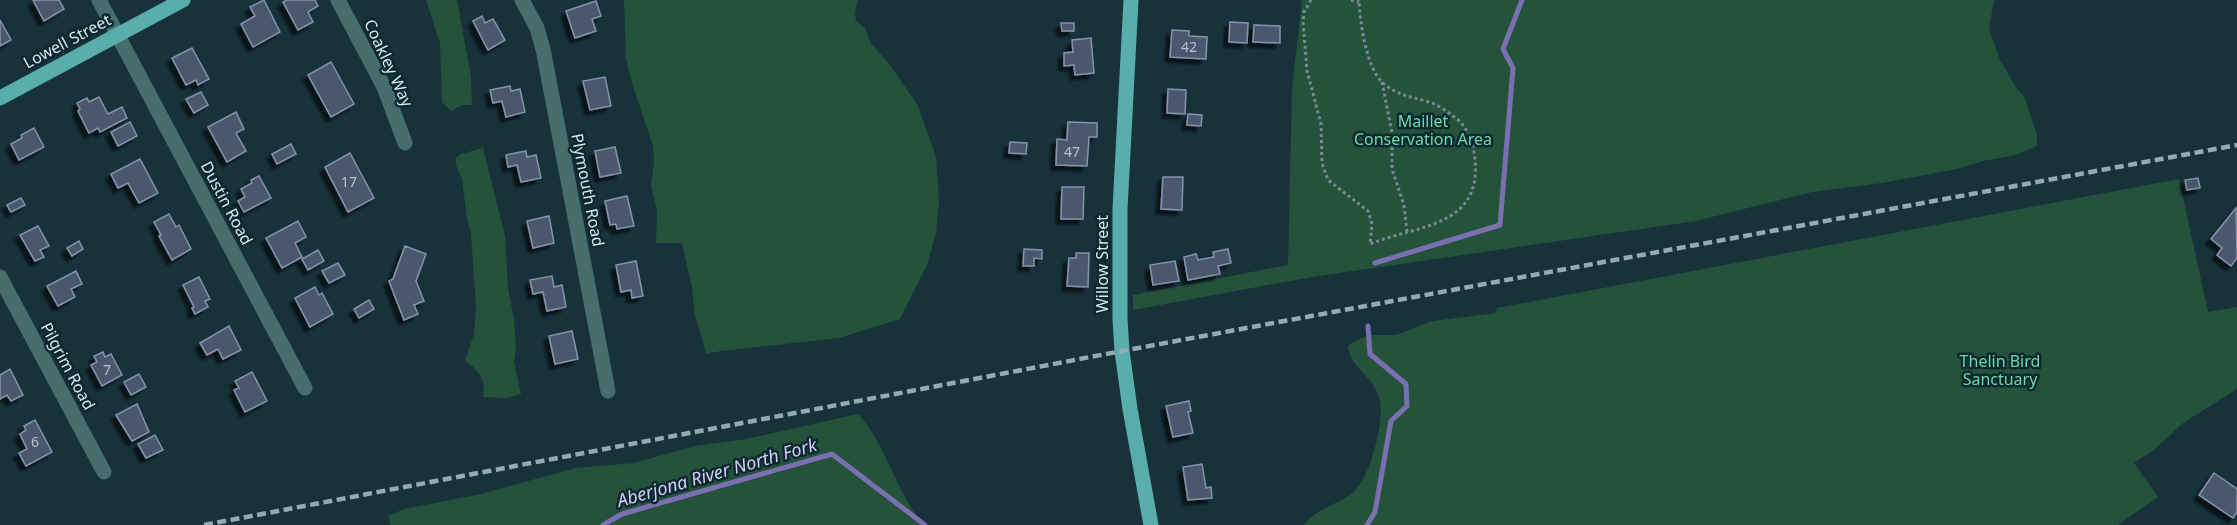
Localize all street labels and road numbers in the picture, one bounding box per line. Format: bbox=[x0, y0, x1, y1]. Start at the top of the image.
street label: Lowell Street bbox=[19, 9, 115, 73]
street label: Coakley Way bbox=[359, 16, 419, 111]
street label: Plymouth Road bbox=[566, 132, 610, 248]
street label: Dustin Road bbox=[196, 157, 258, 249]
street label: Willow Street bbox=[1091, 215, 1113, 313]
street label: Pilgrim Road bbox=[36, 318, 100, 414]

